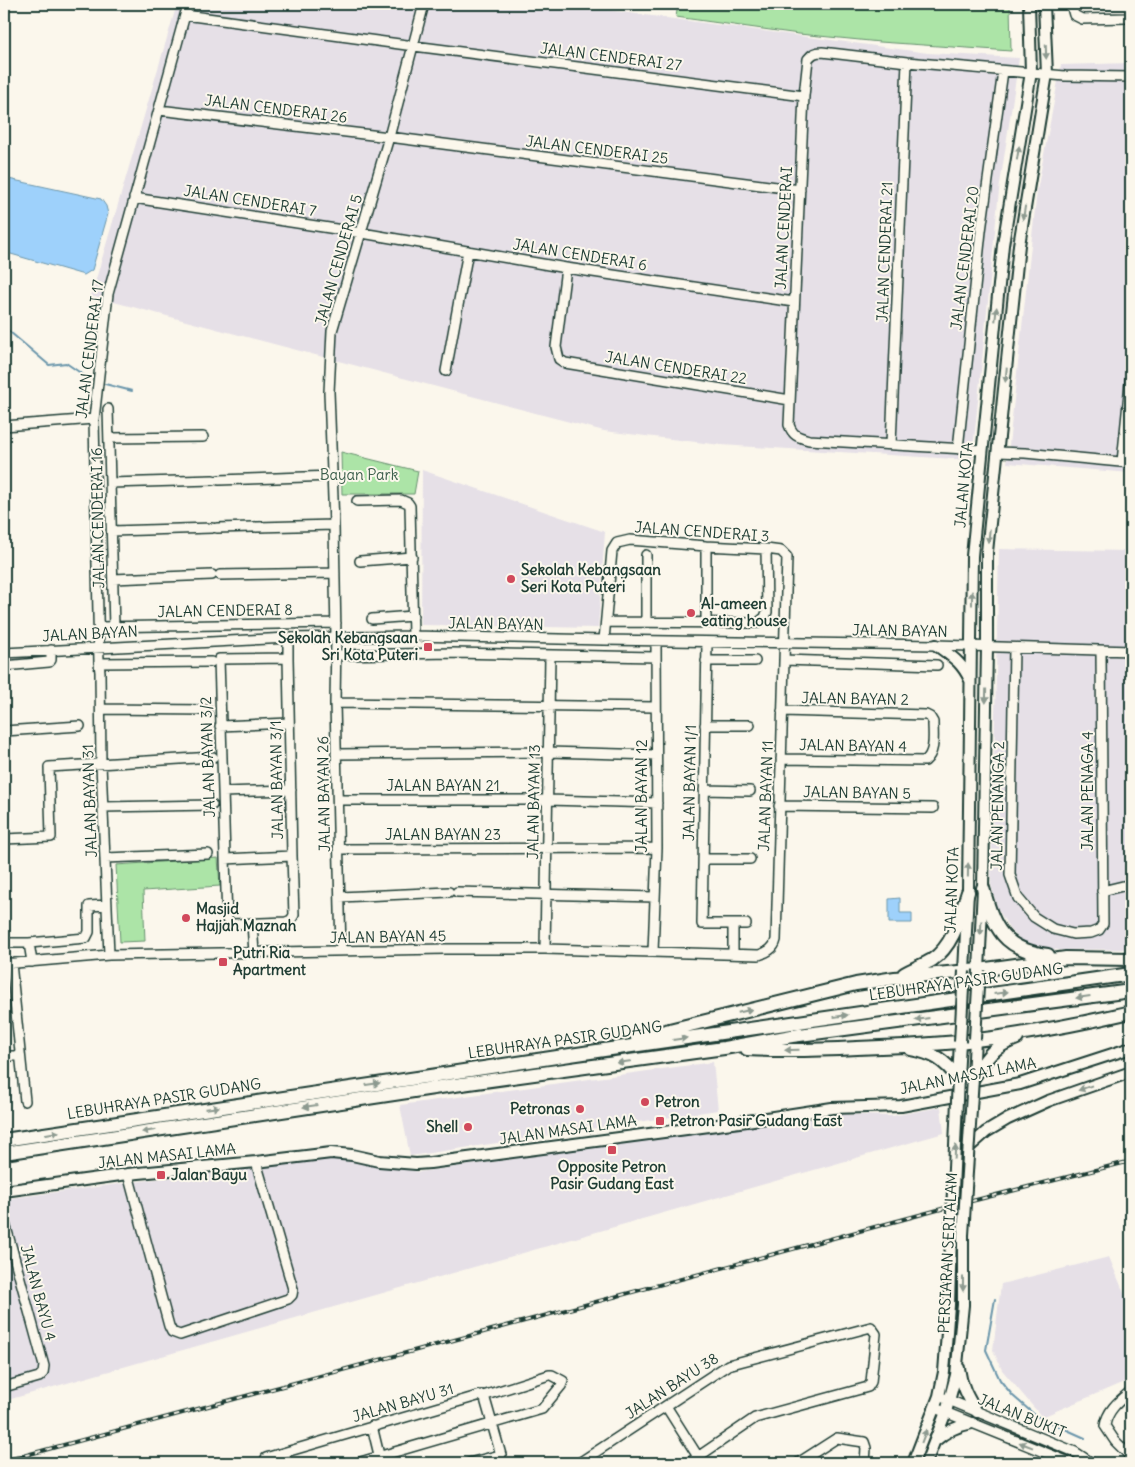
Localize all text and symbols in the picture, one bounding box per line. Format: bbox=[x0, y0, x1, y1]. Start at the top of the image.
street label: JALAN CENDERAI 27 bbox=[539, 38, 683, 75]
one-way arrow bbox=[1042, 45, 1050, 61]
street label: JALAN CENDERAI 26 bbox=[204, 90, 349, 127]
street label: JALAN CENDERAI 25 bbox=[525, 131, 669, 168]
one-way arrow bbox=[1015, 145, 1023, 161]
street label: JALAN CENDERAI bbox=[771, 166, 796, 290]
street label: JALAN CENDERAI 7 bbox=[182, 181, 318, 220]
street label: JALAN CENDERAI 21 bbox=[873, 181, 896, 323]
street label: JALAN CENDERAI 20 bbox=[946, 185, 983, 331]
street label: JALAN CENDERAI 5 bbox=[311, 192, 366, 328]
one-way arrow bbox=[1020, 205, 1028, 221]
street label: JALAN CENDERAI 6 bbox=[512, 235, 648, 274]
street label: JALAN CENDERAI 17 bbox=[72, 278, 107, 420]
one-way arrow bbox=[992, 305, 1000, 321]
street label: JALAN CENDERAI 22 bbox=[604, 347, 748, 388]
one-way arrow bbox=[1002, 367, 1010, 383]
street label: JALAN KOTA bbox=[950, 441, 977, 529]
street label: JALAN CENDERAI 16 bbox=[87, 447, 108, 589]
park label: Bayan Park bbox=[320, 465, 399, 484]
street label: JALAN CENDERAI 3 bbox=[634, 517, 770, 546]
one-way arrow bbox=[985, 528, 993, 544]
place label: Sekolah Kebangsaan Seri Kota Puteri bbox=[521, 560, 661, 596]
marker: Sekolah Kebangsaan Seri Kota Puteri bbox=[505, 573, 517, 585]
one-way arrow bbox=[968, 589, 976, 605]
place label: Al-ameen eating house bbox=[701, 594, 787, 631]
street label: JALAN CENDERAI 8 bbox=[157, 600, 293, 621]
marker: Al-ameen eating house bbox=[685, 607, 697, 619]
street label: JALAN BAYAN bbox=[448, 613, 544, 634]
street label: JALAN BAYAN bbox=[852, 620, 948, 641]
street label: JALAN BAYAN bbox=[42, 622, 138, 645]
place label: Sekolah Kebangsaan Sri Kota Puteri bbox=[278, 628, 418, 664]
marker: Sekolah Kebangsaan Sri Kota Puteri bbox=[422, 641, 434, 653]
street label: JALAN BAYAN 2 bbox=[801, 688, 909, 709]
one-way arrow bbox=[982, 688, 990, 704]
street label: JALAN BAYAN 3/2 bbox=[196, 696, 219, 818]
street label: JALAN BAYAN 3/1 bbox=[266, 720, 287, 840]
street label: JALAN BAYAN 1/1 bbox=[679, 725, 700, 841]
street label: JALAN PENAGA 4 bbox=[1078, 731, 1097, 851]
street label: JALAN BAYAN 4 bbox=[799, 735, 907, 756]
street label: JALAN BAYAN 26 bbox=[313, 736, 334, 852]
street label: JALAN BAYAN 12 bbox=[632, 739, 651, 853]
street label: JALAN BAYAN 11 bbox=[754, 740, 777, 852]
street label: JALAN PENANGA 2 bbox=[987, 741, 1008, 871]
street label: JALAN BAYAN 31 bbox=[78, 744, 101, 858]
street label: JALAN BAYAM 13 bbox=[523, 744, 544, 860]
street label: JALAN BAYAN 21 bbox=[386, 776, 500, 795]
street label: JALAN BAYAN 5 bbox=[803, 782, 911, 803]
street label: JALAN BAYAN 23 bbox=[385, 825, 501, 844]
street label: JALAN KOTA bbox=[941, 846, 963, 933]
one-way arrow bbox=[964, 862, 972, 878]
place label: Masjid Hajjah Maznah bbox=[196, 899, 297, 935]
marker: Masjid Hajjah Maznah bbox=[180, 912, 192, 924]
one-way arrow bbox=[977, 920, 985, 936]
street label: JALAN BAYAN 45 bbox=[330, 926, 446, 947]
place label: Putri Ria Apartment bbox=[233, 943, 307, 980]
marker: Putri Ria Apartment bbox=[217, 956, 229, 968]
street label: LEBUHRAYA PASIR GUDANG bbox=[868, 958, 1064, 1005]
one-way arrow bbox=[994, 989, 1010, 997]
one-way arrow bbox=[1075, 994, 1091, 1002]
one-way arrow bbox=[738, 1007, 753, 1015]
one-way arrow bbox=[833, 1012, 849, 1020]
one-way arrow bbox=[914, 1015, 930, 1023]
street label: LEBUHRAYA PASIR GUDANG bbox=[467, 1016, 663, 1063]
one-way arrow bbox=[672, 1035, 688, 1043]
one-way arrow bbox=[783, 1046, 799, 1054]
street label: JALAN MASAI LAMA bbox=[898, 1053, 1038, 1098]
one-way arrow bbox=[615, 1058, 631, 1066]
street label: LEBUHRAYA PASIR GUDANG bbox=[66, 1074, 262, 1123]
one-way arrow bbox=[366, 1080, 382, 1088]
one-way arrow bbox=[1078, 1085, 1093, 1092]
place label: Petron bbox=[655, 1092, 700, 1111]
marker: Petron bbox=[639, 1096, 651, 1108]
place label: Petronas bbox=[510, 1099, 570, 1118]
one-way arrow bbox=[301, 1103, 317, 1111]
marker: Petronas bbox=[574, 1103, 586, 1115]
one-way arrow bbox=[205, 1104, 221, 1112]
street label: JALAN MASAI LAMA bbox=[498, 1110, 638, 1149]
place label: Petron Pasir Gudang East bbox=[670, 1111, 843, 1131]
marker: Petron Pasir Gudang East bbox=[654, 1115, 666, 1127]
place label: Shell bbox=[426, 1117, 458, 1136]
marker: Shell bbox=[462, 1121, 474, 1133]
one-way arrow bbox=[140, 1127, 156, 1135]
one-way arrow bbox=[44, 1128, 60, 1136]
street label: JALAN MASAI LAMA bbox=[97, 1139, 237, 1172]
one-way arrow bbox=[951, 1143, 959, 1159]
marker: Opposite Petron Pasir Gudang East bbox=[606, 1144, 618, 1156]
place label: Opposite Petron Pasir Gudang East bbox=[550, 1157, 675, 1194]
place label: Jalan Bayu bbox=[171, 1165, 247, 1185]
marker: Jalan Bayu bbox=[155, 1169, 167, 1181]
street label: PERSIARAN SERI ALAM bbox=[934, 1172, 961, 1334]
street label: JALAN BAYU 4 bbox=[17, 1243, 61, 1343]
one-way arrow bbox=[959, 1276, 967, 1292]
street label: JALAN BAYU 38 bbox=[622, 1348, 722, 1423]
street label: JALAN BAYU 31 bbox=[350, 1379, 456, 1426]
street label: JALAN BUKIT bbox=[976, 1389, 1069, 1442]
one-way arrow bbox=[921, 1428, 928, 1443]
one-way arrow bbox=[1018, 1441, 1033, 1449]

